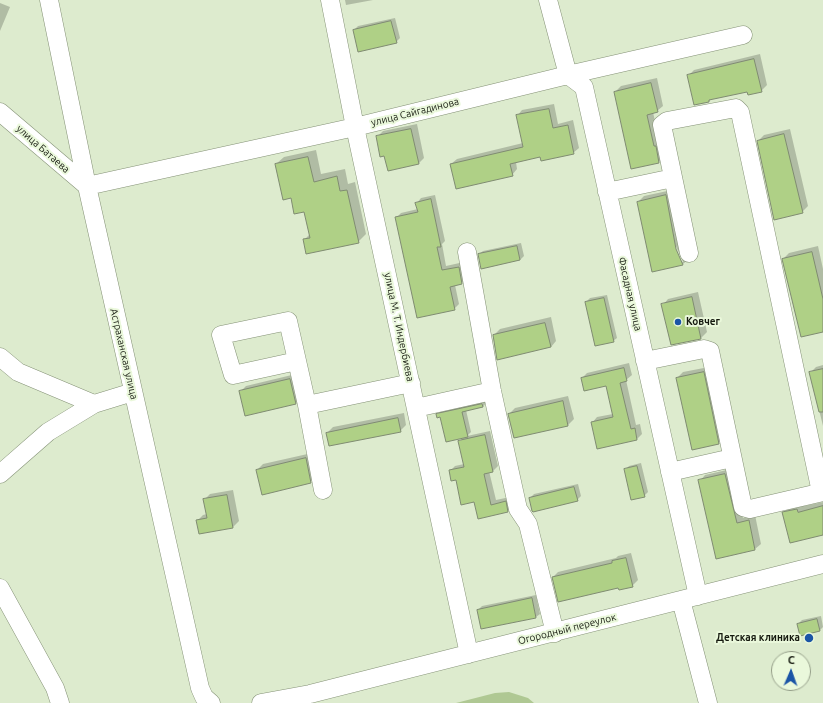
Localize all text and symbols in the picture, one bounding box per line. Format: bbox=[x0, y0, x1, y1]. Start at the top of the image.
street label: улица Сайгадинова bbox=[370, 95, 460, 129]
street label: улица Батаева bbox=[14, 123, 72, 175]
street label: Фасадная улица bbox=[616, 256, 644, 332]
street label: улица М. Т. Индербиева bbox=[382, 271, 416, 383]
street label: Астраханская улица bbox=[108, 307, 140, 401]
place label: Ковчег bbox=[686, 316, 720, 328]
marker: Ковчег bbox=[673, 317, 683, 327]
street label: Огородный переулок bbox=[517, 611, 617, 647]
place label: Детская клиника bbox=[716, 632, 800, 644]
marker: Детская клиника bbox=[803, 632, 815, 644]
north arrow bbox=[771, 651, 811, 691]
text: С bbox=[788, 654, 795, 666]

